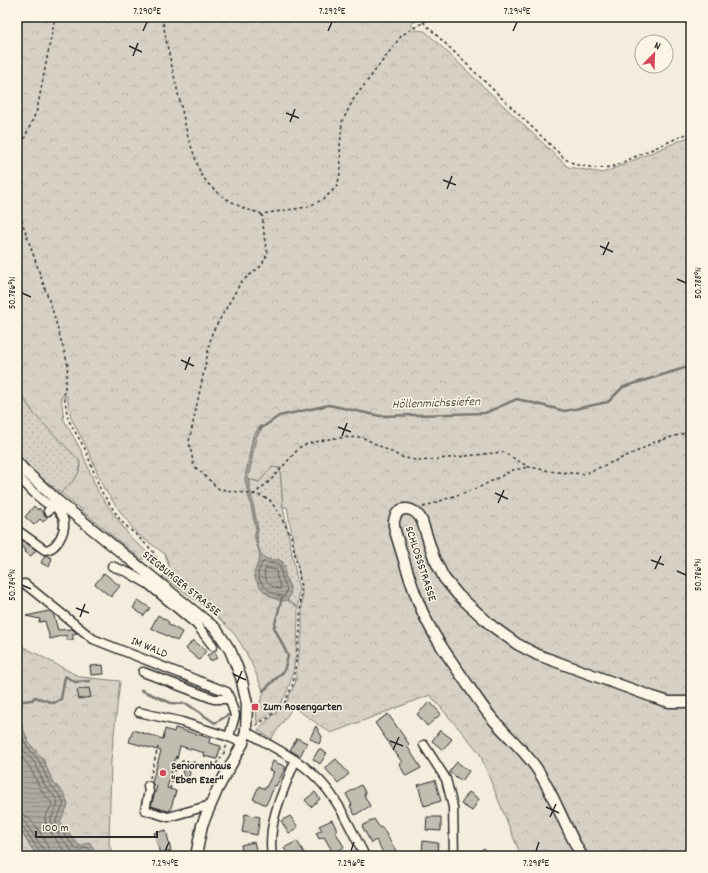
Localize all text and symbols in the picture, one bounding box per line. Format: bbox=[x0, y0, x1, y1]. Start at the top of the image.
text: 7.290°E bbox=[133, 5, 161, 19]
text: 7.292°E bbox=[319, 5, 346, 19]
text: 7.294°E bbox=[504, 5, 531, 19]
north arrow bbox=[634, 34, 674, 74]
text: N bbox=[651, 38, 663, 55]
text: 50.788°N bbox=[692, 267, 706, 299]
text: 50.786°N bbox=[6, 277, 20, 309]
water label: Höllenmichssiefen bbox=[392, 393, 481, 415]
street label: SCHLOSSSTRASSE bbox=[400, 524, 440, 604]
street label: SIEGBURGER STRASSE bbox=[138, 547, 224, 621]
text: 50.786°N bbox=[692, 559, 706, 591]
text: 50.784°N bbox=[6, 569, 20, 601]
street label: IM WALD bbox=[128, 633, 170, 663]
place label: Zum Rosengarten bbox=[263, 699, 343, 716]
marker: Zum Rosengarten bbox=[250, 702, 260, 712]
place label: Seniorenhaus "Eben Ezer" bbox=[171, 758, 231, 789]
marker: Seniorenhaus "Eben Ezer" bbox=[158, 768, 168, 778]
scale bar bbox=[36, 813, 157, 839]
text: 100 m bbox=[42, 820, 69, 837]
text: 7.294°E bbox=[152, 857, 179, 871]
text: 7.296°E bbox=[337, 857, 365, 871]
text: 7.298°E bbox=[523, 857, 550, 871]

